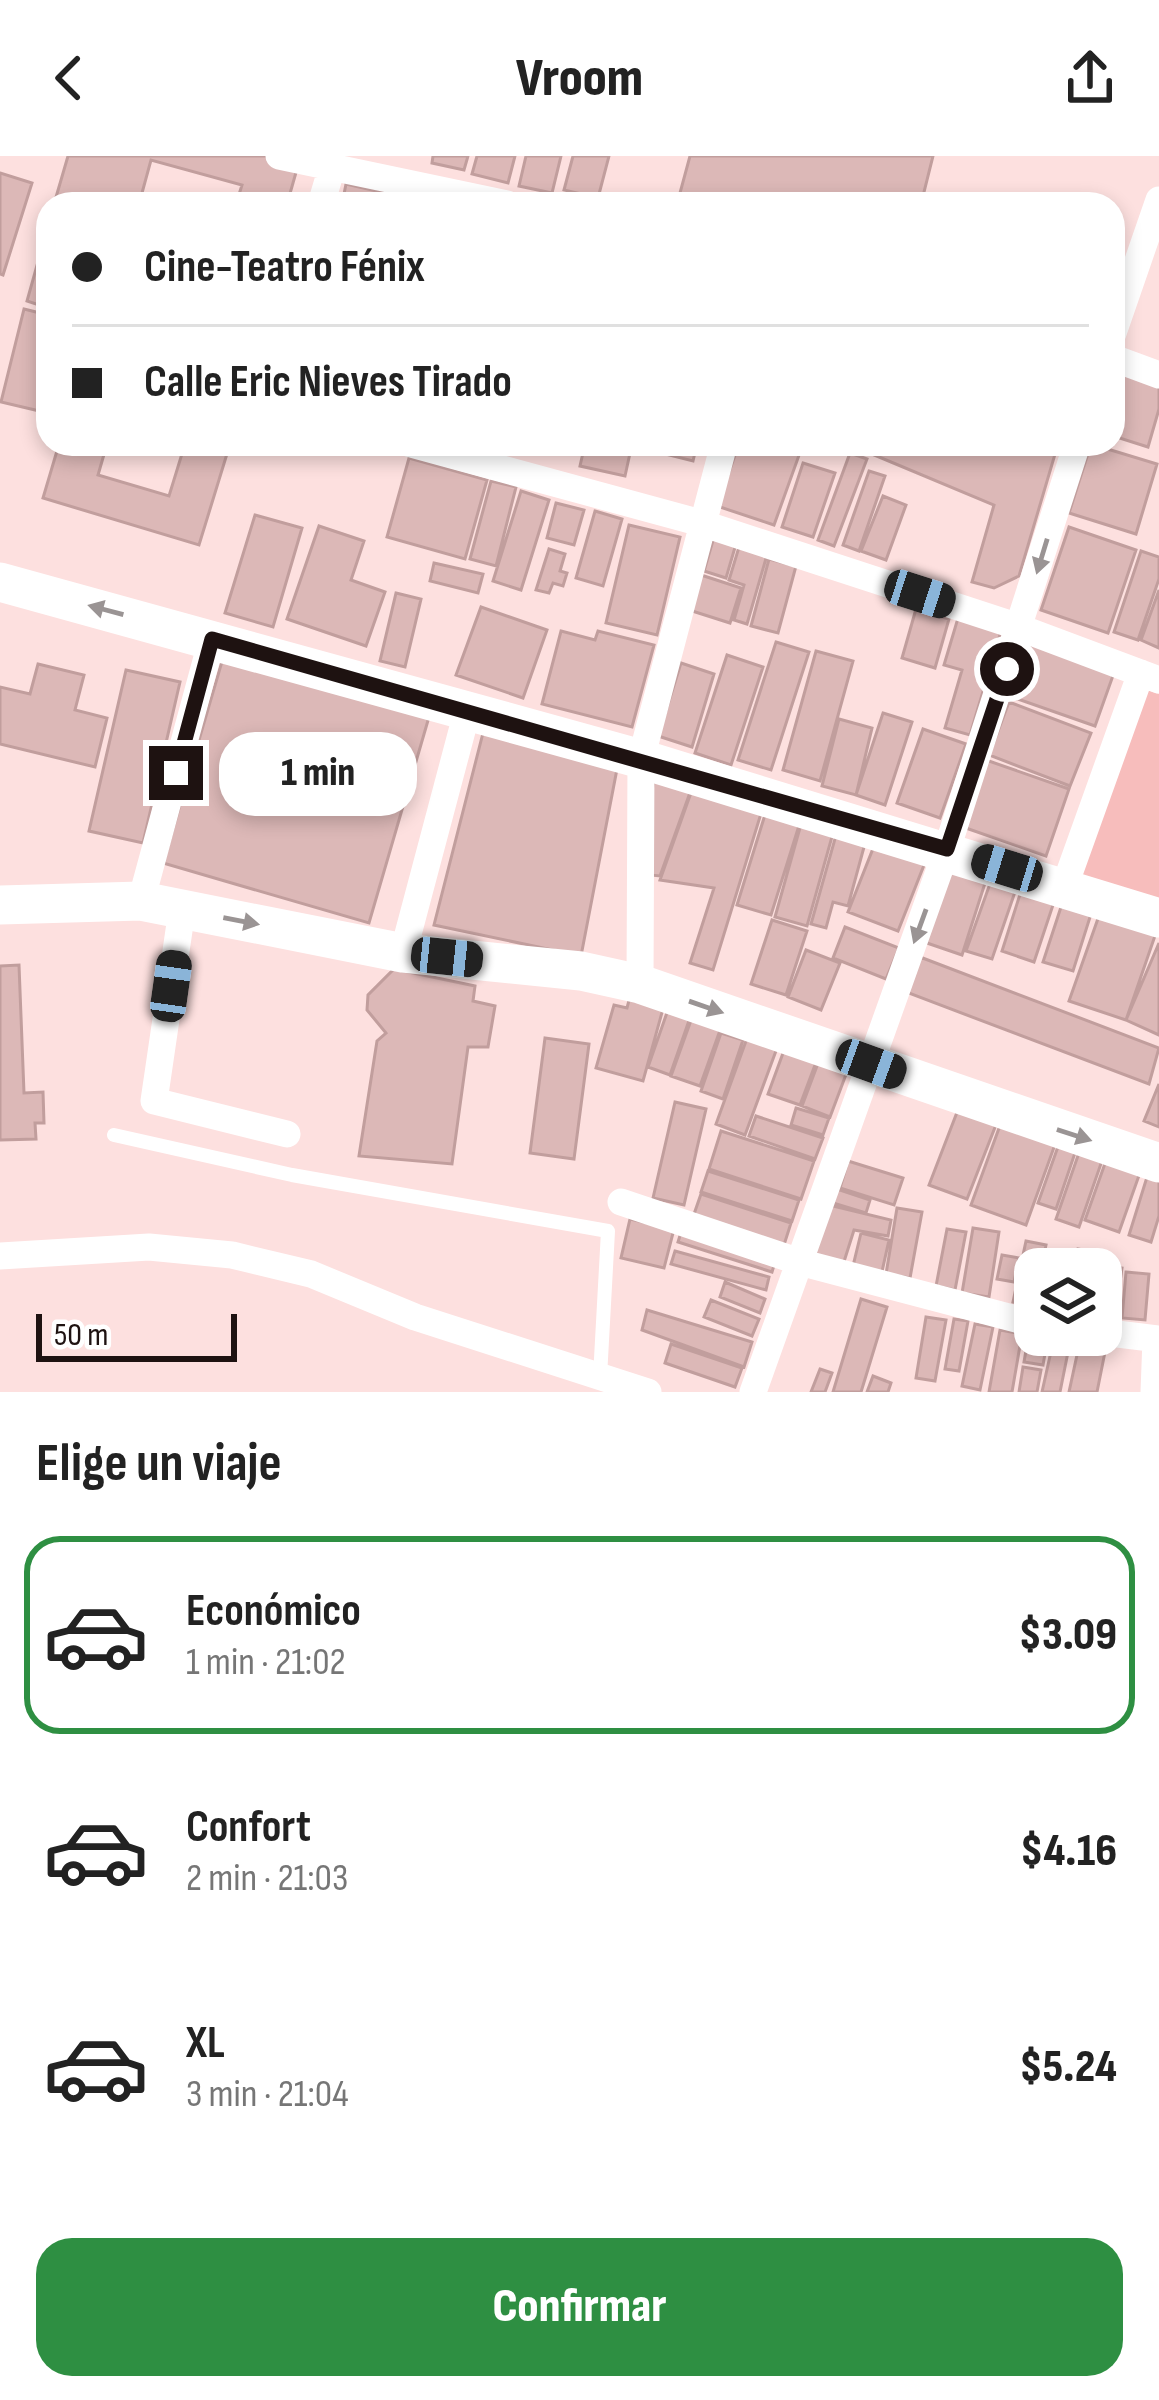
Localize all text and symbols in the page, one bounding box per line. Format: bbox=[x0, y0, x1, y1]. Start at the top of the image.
icon: back bbox=[36, 45, 102, 111]
icon: share bbox=[1057, 45, 1123, 111]
text: Vroom bbox=[516, 46, 643, 111]
text: Cine-Teatro Fénix bbox=[144, 240, 425, 295]
text: Calle Eric Nieves Tirado bbox=[144, 355, 512, 410]
one-way arrow bbox=[1032, 538, 1051, 575]
car bbox=[880, 566, 960, 622]
one-way arrow bbox=[87, 600, 124, 619]
route start bbox=[980, 642, 1034, 696]
callout: 1 min bbox=[218, 731, 416, 815]
route end bbox=[149, 746, 203, 800]
text: 1 min bbox=[281, 750, 355, 797]
car bbox=[967, 840, 1047, 896]
one-way arrow bbox=[910, 908, 928, 944]
one-way arrow bbox=[223, 912, 260, 931]
car bbox=[409, 935, 485, 979]
car bbox=[148, 948, 194, 1024]
one-way arrow bbox=[688, 999, 724, 1017]
car bbox=[831, 1035, 911, 1093]
one-way arrow bbox=[1056, 1127, 1092, 1145]
map controls bbox=[1014, 1248, 1122, 1356]
button: layers bbox=[1014, 1248, 1122, 1356]
scale bar bbox=[36, 1308, 237, 1361]
text: 50 m bbox=[54, 1315, 108, 1355]
text: Elige un viaje bbox=[36, 1431, 281, 1496]
icon: car bbox=[42, 1581, 150, 1689]
text: Económico bbox=[186, 1584, 361, 1639]
text: $3.09 bbox=[1019, 1608, 1117, 1663]
text: 1 min · 21:02 bbox=[186, 1639, 346, 1686]
icon: car bbox=[42, 1797, 150, 1905]
text: Confort bbox=[186, 1800, 311, 1855]
text: $4.16 bbox=[1020, 1824, 1117, 1879]
text: 2 min · 21:03 bbox=[186, 1855, 348, 1902]
icon: car bbox=[42, 2013, 150, 2121]
text: XL bbox=[186, 2016, 225, 2071]
text: $5.24 bbox=[1020, 2040, 1117, 2095]
text: 3 min · 21:04 bbox=[186, 2071, 349, 2118]
button: Confirmar bbox=[36, 2238, 1123, 2376]

